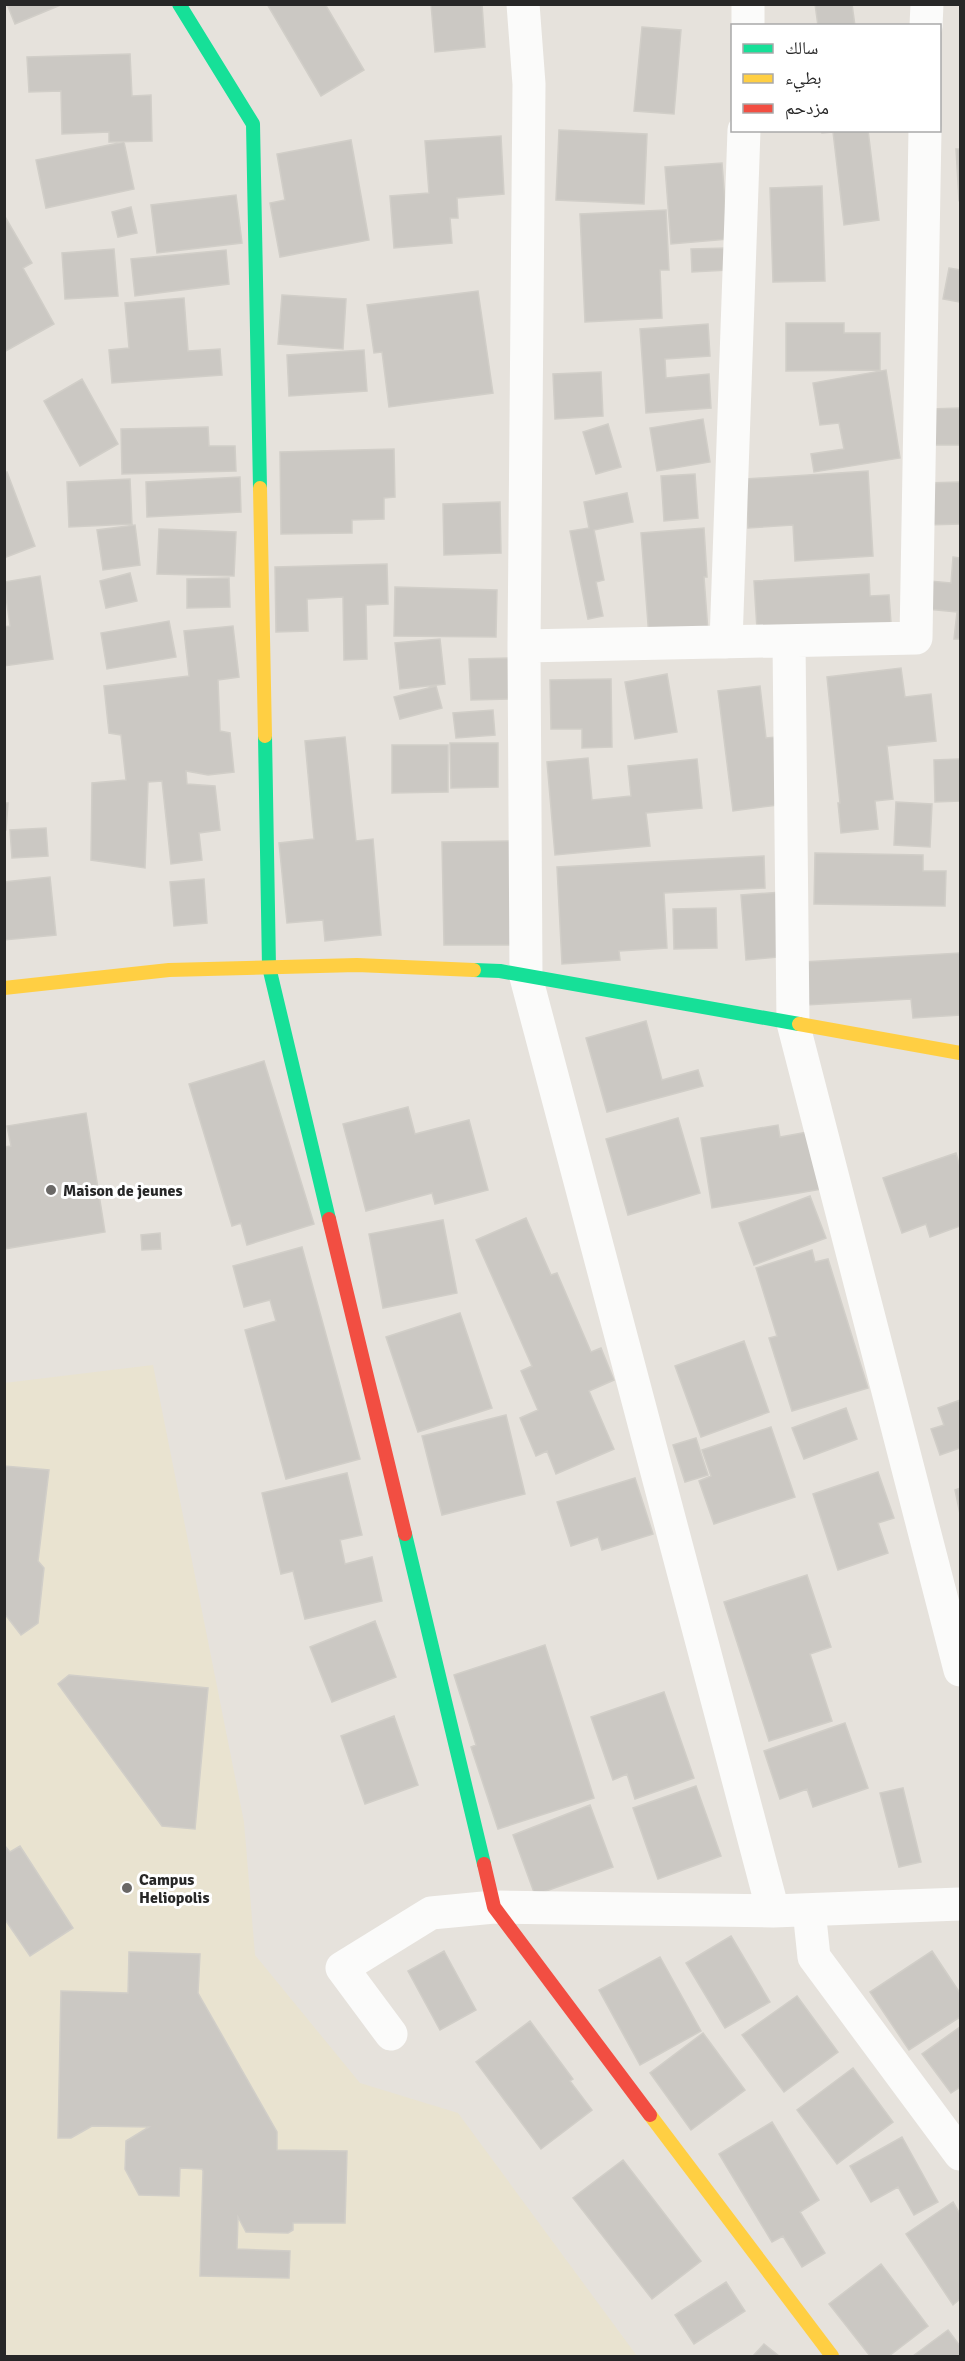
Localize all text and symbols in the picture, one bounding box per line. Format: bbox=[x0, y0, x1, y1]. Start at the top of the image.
legend bbox=[731, 24, 941, 132]
text: سالك bbox=[785, 37, 818, 59]
text: بطيء bbox=[785, 67, 822, 93]
text: مزدحم bbox=[785, 97, 829, 120]
place label: Maison de jeunes bbox=[63, 1181, 183, 1201]
marker: Maison de jeunes bbox=[44, 1183, 58, 1197]
place label: Campus Heliopolis bbox=[139, 1870, 209, 1908]
marker: Campus Heliopolis bbox=[120, 1881, 134, 1895]

